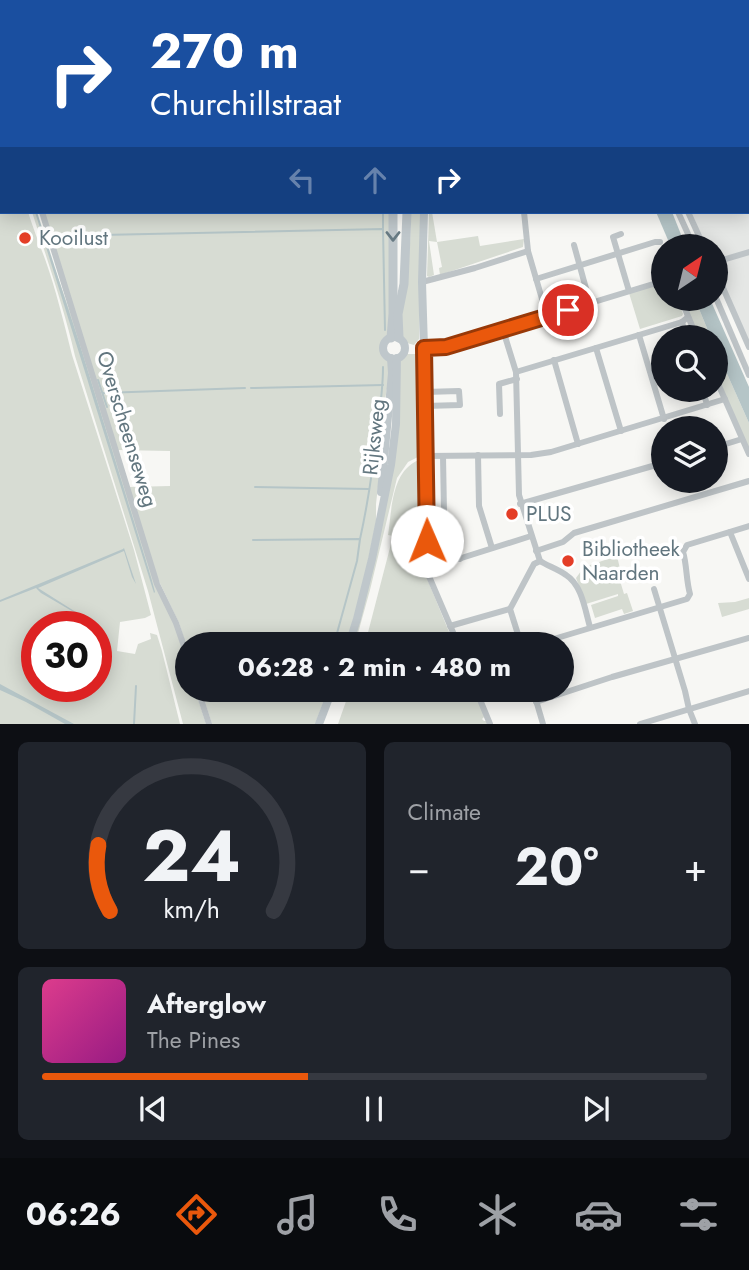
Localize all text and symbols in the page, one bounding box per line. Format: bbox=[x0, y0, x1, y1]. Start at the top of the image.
text: 270 m bbox=[150, 16, 299, 86]
icon: right bbox=[35, 28, 126, 119]
text: Churchillstraat bbox=[150, 81, 341, 127]
icon: left bbox=[283, 161, 321, 199]
icon: ahead bbox=[356, 161, 394, 199]
icon: right bbox=[429, 161, 467, 199]
place label: Kooilust bbox=[39, 223, 108, 253]
marker: Kooilust bbox=[17, 230, 33, 246]
one-way arrow bbox=[385, 231, 401, 241]
north arrow bbox=[651, 234, 728, 312]
map controls bbox=[651, 234, 728, 493]
pin bbox=[538, 280, 598, 340]
icon: arrive bbox=[549, 291, 587, 329]
button: search bbox=[651, 325, 728, 402]
street label: Overscheenseweg bbox=[89, 347, 165, 511]
street label: Rijksweg bbox=[355, 397, 393, 477]
button: layers bbox=[651, 416, 728, 493]
place label: PLUS bbox=[526, 499, 572, 529]
position arrow bbox=[390, 504, 464, 578]
marker: PLUS bbox=[504, 506, 520, 522]
place label: Bibliotheek Naarden bbox=[582, 534, 681, 588]
marker: Bibliotheek Naarden bbox=[560, 553, 576, 569]
speed limit sign: 30 bbox=[21, 611, 112, 702]
text: 06:28 · 2 min · 480 m bbox=[238, 648, 511, 686]
text: Climate bbox=[408, 795, 481, 829]
text: 24 bbox=[142, 804, 241, 909]
text: 20° bbox=[515, 829, 599, 905]
text: − bbox=[408, 840, 430, 895]
text: + bbox=[684, 840, 707, 895]
text: km/h bbox=[163, 891, 220, 927]
text: Afterglow bbox=[147, 985, 266, 1023]
text: The Pines bbox=[147, 1023, 240, 1057]
icon: previous bbox=[134, 1090, 172, 1128]
icon: pause bbox=[355, 1090, 393, 1128]
icon: next bbox=[577, 1090, 615, 1128]
icon: directions bbox=[172, 1190, 221, 1239]
icon: music bbox=[273, 1190, 322, 1239]
icon: phone bbox=[373, 1190, 422, 1239]
icon: climate bbox=[473, 1190, 522, 1239]
icon: car bbox=[574, 1190, 623, 1239]
icon: filters bbox=[674, 1190, 723, 1239]
text: 06:26 bbox=[26, 1191, 121, 1237]

